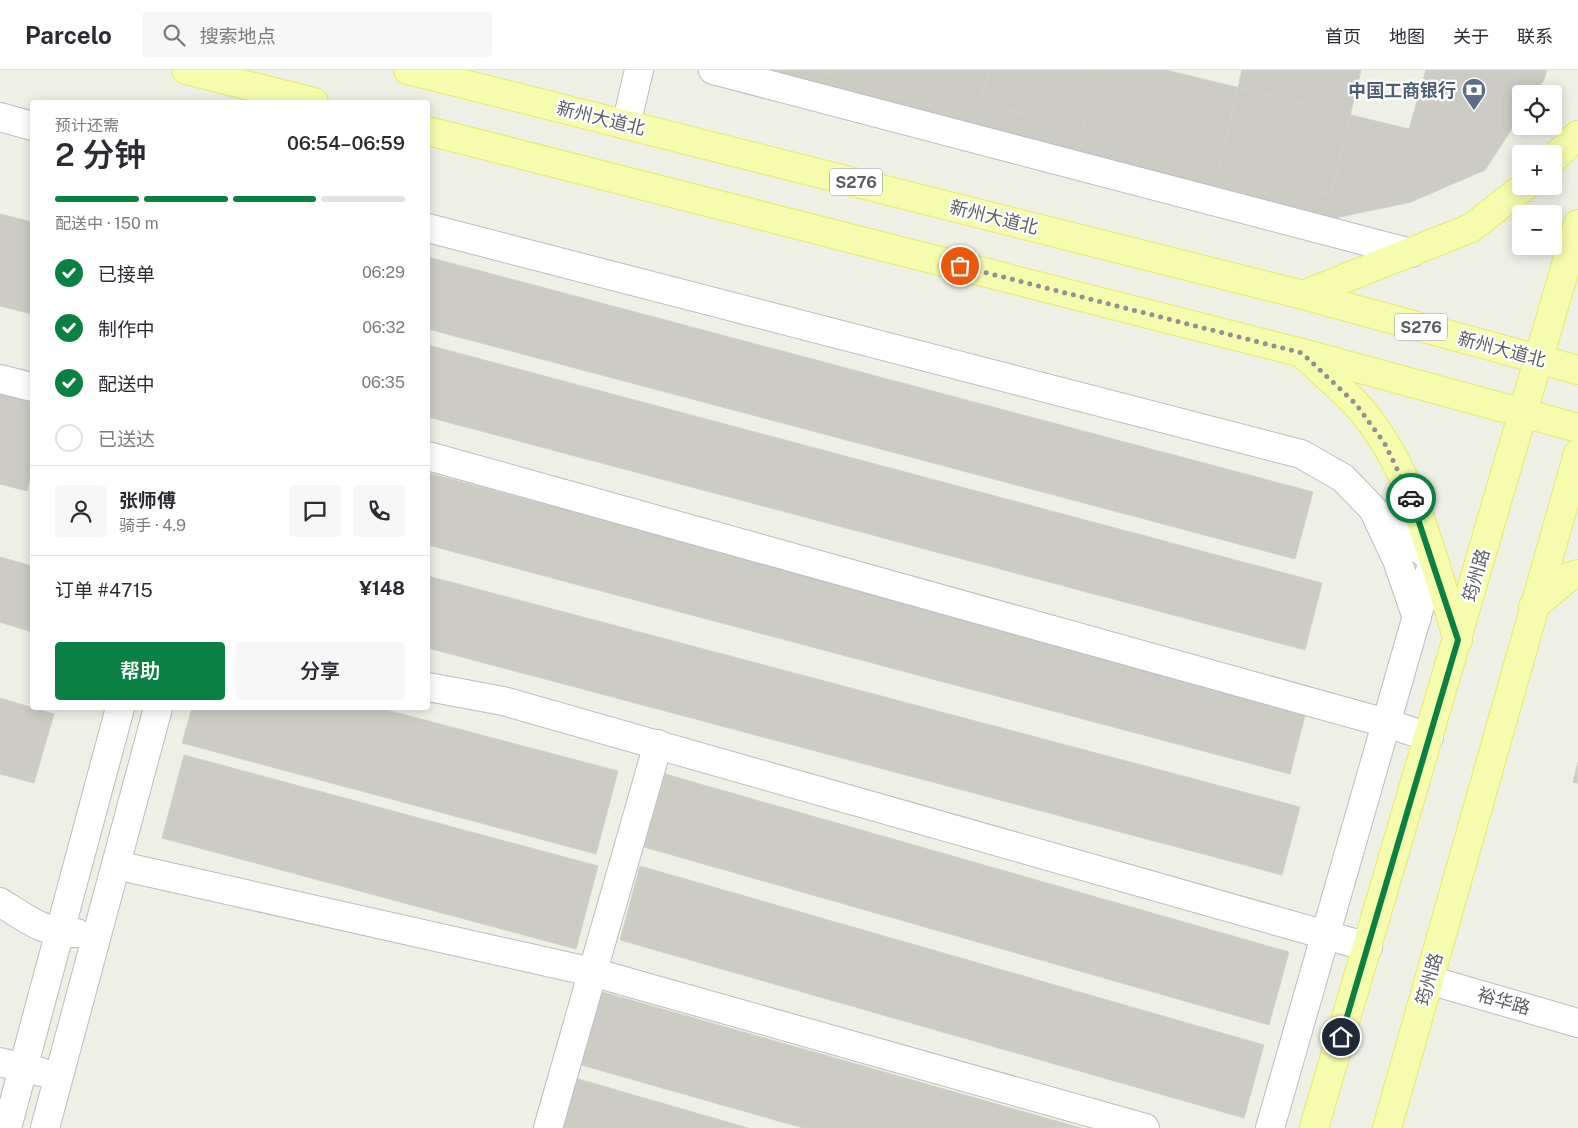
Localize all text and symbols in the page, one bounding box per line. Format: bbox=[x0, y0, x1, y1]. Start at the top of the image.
search box bbox=[142, 12, 492, 57]
text: Parcelo bbox=[25, 21, 112, 49]
icon: search bbox=[160, 21, 188, 49]
text: 搜索地点 bbox=[200, 25, 276, 47]
text: 首页 bbox=[1325, 26, 1361, 47]
text: 地图 bbox=[1389, 26, 1425, 47]
text: 关于 bbox=[1453, 26, 1489, 47]
text: 联系 bbox=[1517, 26, 1553, 47]
bank icon: 中国工商银行 bbox=[1461, 77, 1487, 111]
place label: 中国工商银行 bbox=[1348, 80, 1456, 101]
map controls bbox=[1512, 85, 1562, 255]
button: locate bbox=[1512, 85, 1562, 135]
street label: 新州大道北 bbox=[555, 97, 647, 139]
text: 预计还需 bbox=[55, 116, 119, 135]
text: 06:54–06:59 bbox=[287, 132, 405, 154]
text: 2 分钟 bbox=[55, 136, 146, 173]
button: + bbox=[1512, 145, 1562, 195]
road number: S276 bbox=[830, 168, 882, 195]
street label: 新州大道北 bbox=[948, 196, 1040, 238]
button: − bbox=[1512, 205, 1562, 255]
text: 配送中 · 150 m bbox=[55, 214, 159, 233]
pin bbox=[939, 245, 981, 287]
icon: bag bbox=[946, 252, 974, 280]
icon: check bbox=[55, 259, 83, 287]
text: 已接单 bbox=[98, 263, 155, 285]
text: 06:29 bbox=[362, 263, 405, 282]
road number: S276 bbox=[1395, 313, 1447, 340]
icon: check bbox=[55, 314, 83, 342]
text: 制作中 bbox=[98, 318, 155, 340]
text: 06:32 bbox=[362, 318, 405, 337]
street label: 新州大道北 bbox=[1456, 327, 1548, 371]
icon: check bbox=[55, 369, 83, 397]
text: 配送中 bbox=[98, 373, 155, 395]
text: 06:35 bbox=[361, 373, 405, 392]
text: 已送达 bbox=[98, 428, 155, 450]
courier bbox=[1386, 473, 1436, 523]
icon: car bbox=[1397, 484, 1425, 512]
button: person bbox=[55, 485, 107, 537]
button: chat bbox=[289, 485, 341, 537]
button: phone bbox=[353, 485, 405, 537]
text: 张师傅 bbox=[119, 489, 176, 511]
text: 骑手 · 4.9 bbox=[119, 516, 186, 535]
street label: 筠州路 bbox=[1458, 546, 1494, 604]
text: ¥148 bbox=[359, 577, 405, 599]
text: 订单 #4715 bbox=[55, 579, 153, 601]
button: 帮助 bbox=[55, 642, 225, 700]
button: 分享 bbox=[235, 642, 405, 700]
street label: 筠州路 bbox=[1411, 950, 1447, 1008]
street label: 裕华路 bbox=[1475, 983, 1533, 1019]
pin bbox=[1320, 1016, 1362, 1058]
icon: home bbox=[1327, 1023, 1355, 1051]

